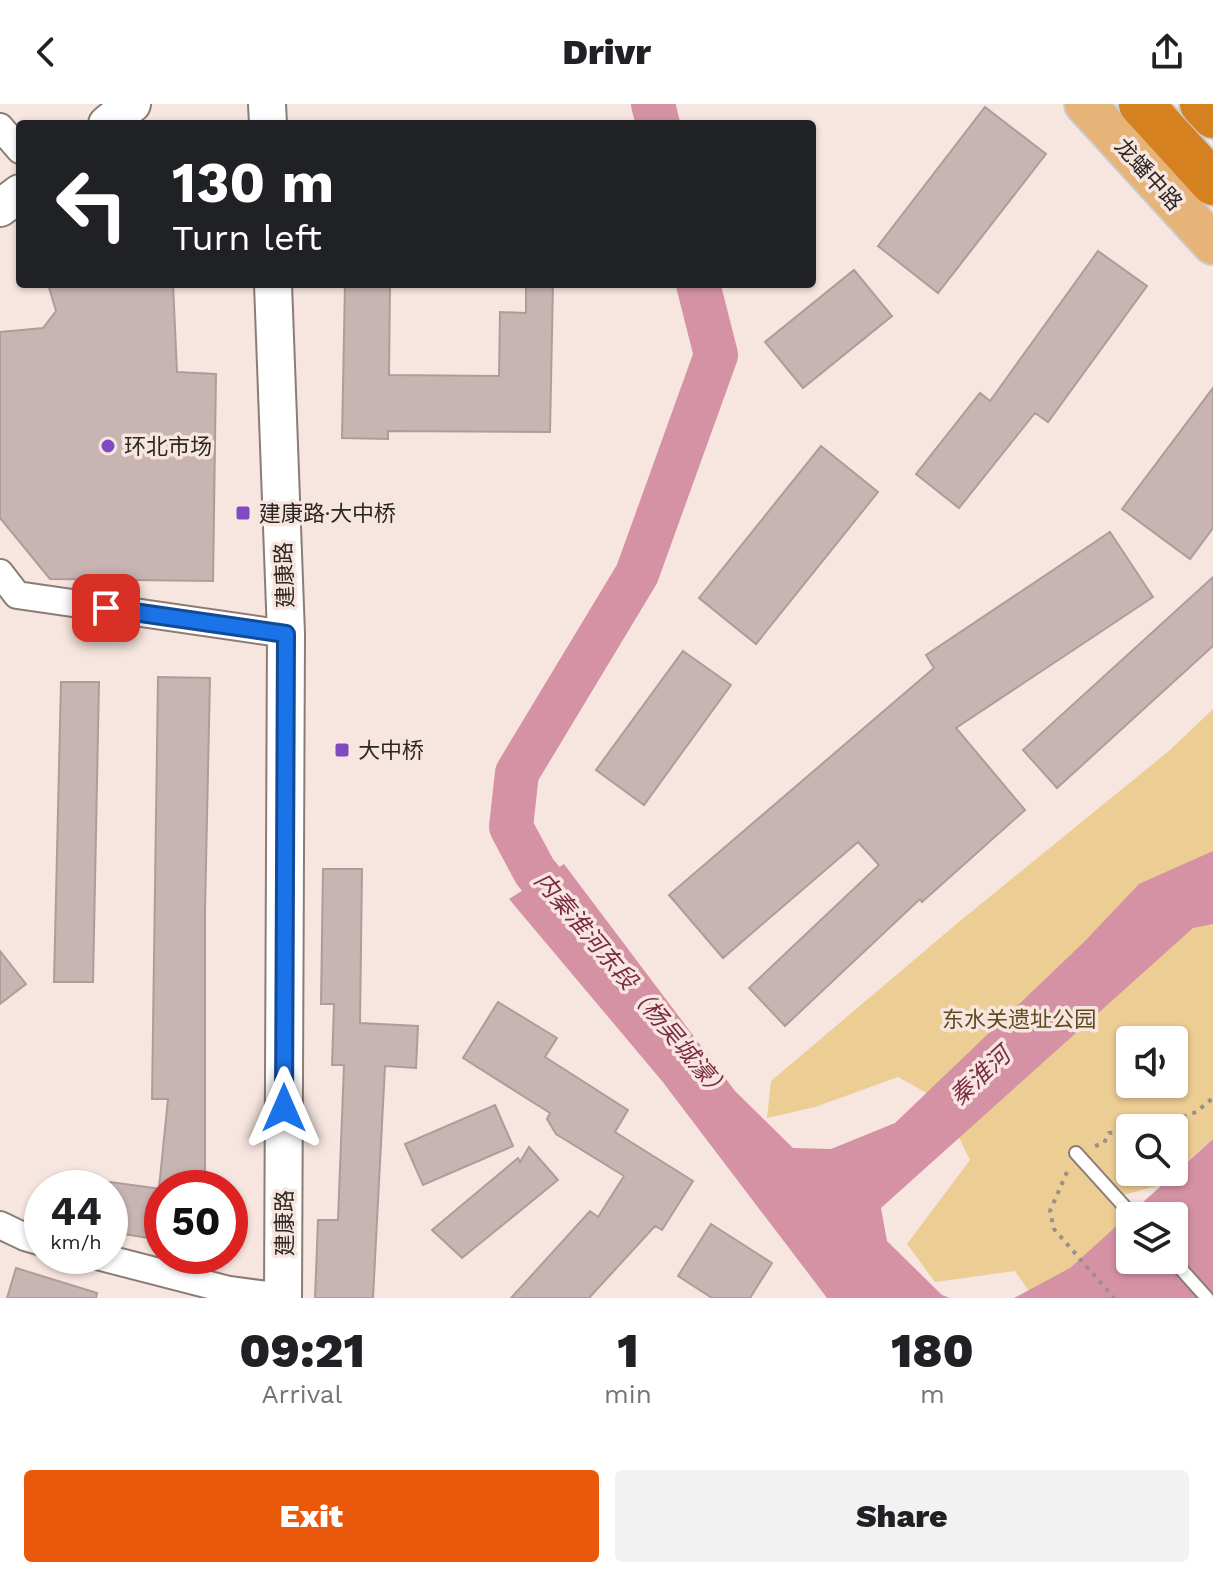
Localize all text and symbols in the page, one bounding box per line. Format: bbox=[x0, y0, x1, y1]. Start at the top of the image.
icon: back bbox=[24, 30, 68, 74]
icon: share bbox=[1145, 30, 1189, 74]
text: Drivr bbox=[562, 31, 651, 73]
street label: 龙蟠中路 bbox=[1110, 133, 1187, 215]
text: 130 m bbox=[172, 150, 334, 216]
icon: left bbox=[40, 152, 144, 256]
text: Turn left bbox=[172, 217, 322, 259]
place label: 环北市场 bbox=[124, 434, 212, 459]
marker: 环北市场 bbox=[99, 437, 117, 455]
place label: 建康路·大中桥 bbox=[259, 501, 396, 526]
marker: 建康路·大中桥 bbox=[234, 504, 252, 522]
street label: 建康路 bbox=[271, 542, 298, 608]
pin bbox=[72, 574, 140, 642]
icon: arrive bbox=[84, 586, 128, 630]
place label: 大中桥 bbox=[358, 738, 424, 763]
marker: 大中桥 bbox=[333, 741, 351, 759]
water label: 内秦淮河东段（杨吴城濠） bbox=[529, 867, 735, 1105]
park label: 东水关遗址公园 bbox=[942, 1007, 1096, 1032]
map controls bbox=[1116, 1026, 1188, 1274]
button: sound bbox=[1116, 1026, 1188, 1098]
water label: 秦淮河 bbox=[944, 1038, 1019, 1111]
position arrow bbox=[242, 1066, 326, 1150]
button: search bbox=[1116, 1114, 1188, 1186]
speed limit sign: 50 bbox=[144, 1170, 248, 1274]
text: 44 bbox=[50, 1188, 102, 1235]
street label: 建康路 bbox=[272, 1190, 297, 1256]
button: layers bbox=[1116, 1202, 1188, 1274]
text: km/h bbox=[50, 1230, 102, 1254]
text: 09:21 bbox=[239, 1322, 365, 1379]
text: 1 bbox=[617, 1322, 639, 1379]
text: 180 bbox=[891, 1322, 974, 1379]
text: Arrival bbox=[261, 1379, 343, 1409]
text: min bbox=[604, 1379, 652, 1409]
text: m bbox=[920, 1379, 945, 1409]
button: Exit bbox=[24, 1470, 599, 1562]
button: Share bbox=[615, 1470, 1189, 1562]

